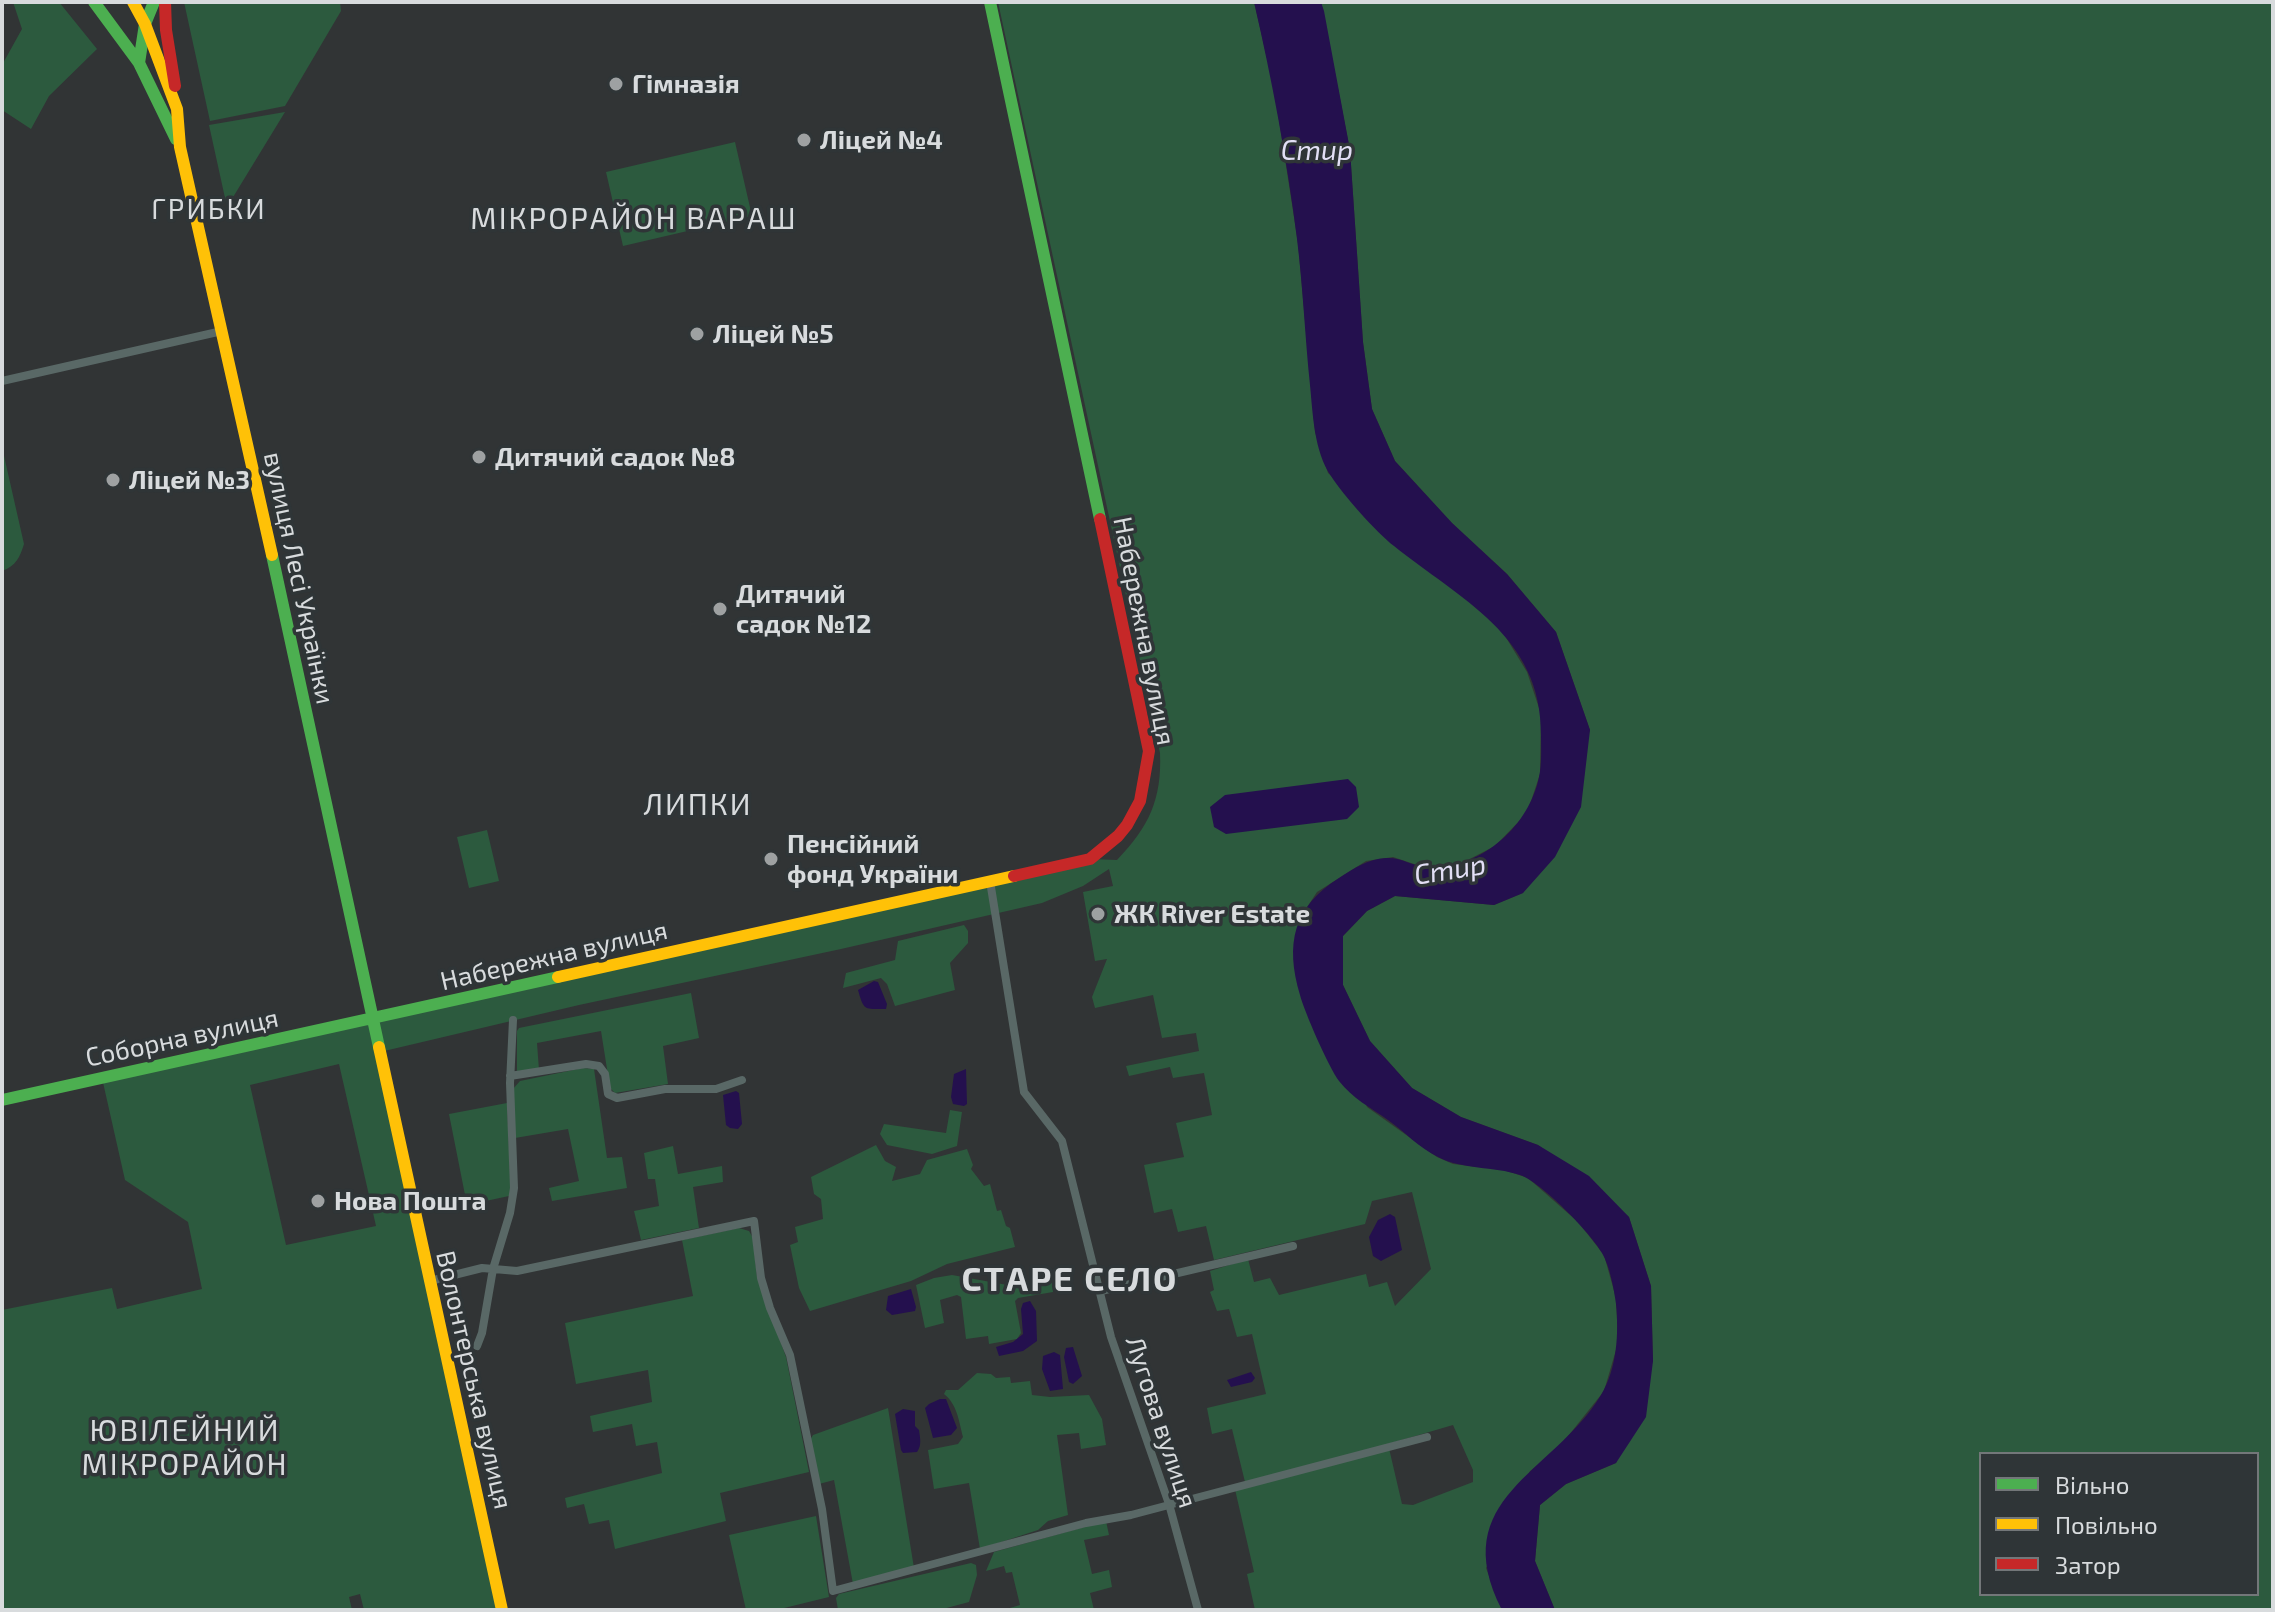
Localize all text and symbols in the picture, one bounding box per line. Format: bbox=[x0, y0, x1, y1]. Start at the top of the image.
place label: Гімназія bbox=[632, 68, 740, 100]
marker: Гімназія bbox=[607, 75, 625, 93]
place label: Ліцей №4 bbox=[820, 124, 943, 156]
marker: Ліцей №4 bbox=[795, 131, 813, 149]
water label: Стир bbox=[1281, 134, 1353, 168]
district label: ГРИБКИ bbox=[151, 193, 267, 227]
district label: МІКРОРАЙОН ВАРАШ bbox=[470, 201, 798, 237]
place label: Ліцей №5 bbox=[713, 318, 834, 350]
marker: Ліцей №5 bbox=[688, 325, 706, 343]
place label: Дитячий садок №8 bbox=[495, 441, 735, 473]
marker: Дитячий садок №8 bbox=[470, 448, 488, 466]
street label: вулиця Лесі Українки bbox=[257, 449, 341, 707]
place label: Ліцей №3 bbox=[129, 464, 250, 496]
marker: Ліцей №3 bbox=[104, 471, 122, 489]
street label: Набережна вулиця bbox=[1107, 514, 1181, 748]
place label: Дитячий садок №12 bbox=[736, 578, 871, 640]
marker: Дитячий садок №12 bbox=[711, 600, 729, 618]
district label: ЛИПКИ bbox=[643, 787, 753, 823]
place label: Пенсійний фонд України bbox=[787, 828, 958, 890]
water label: Стир bbox=[1412, 848, 1488, 892]
marker: Пенсійний фонд України bbox=[762, 850, 780, 868]
place label: ЖК River Estate bbox=[1114, 898, 1310, 930]
marker: ЖК River Estate bbox=[1089, 905, 1107, 923]
street label: Набережна вулиця bbox=[437, 915, 671, 997]
street label: Соборна вулиця bbox=[83, 1002, 281, 1074]
place label: Нова Пошта bbox=[334, 1185, 486, 1217]
marker: Нова Пошта bbox=[309, 1192, 327, 1210]
street label: Волонтерська вулиця bbox=[429, 1248, 519, 1512]
district label: СТАРЕ СЕЛО bbox=[962, 1260, 1178, 1300]
street label: Лугова вулиця bbox=[1119, 1332, 1203, 1512]
district label: ЮВІЛЕЙНИЙ МІКРОРАЙОН bbox=[81, 1413, 289, 1484]
legend bbox=[1979, 1452, 2259, 1596]
text: Вільно bbox=[2055, 1470, 2129, 1499]
text: Повільно bbox=[2055, 1510, 2158, 1539]
text: Затор bbox=[2055, 1550, 2121, 1579]

